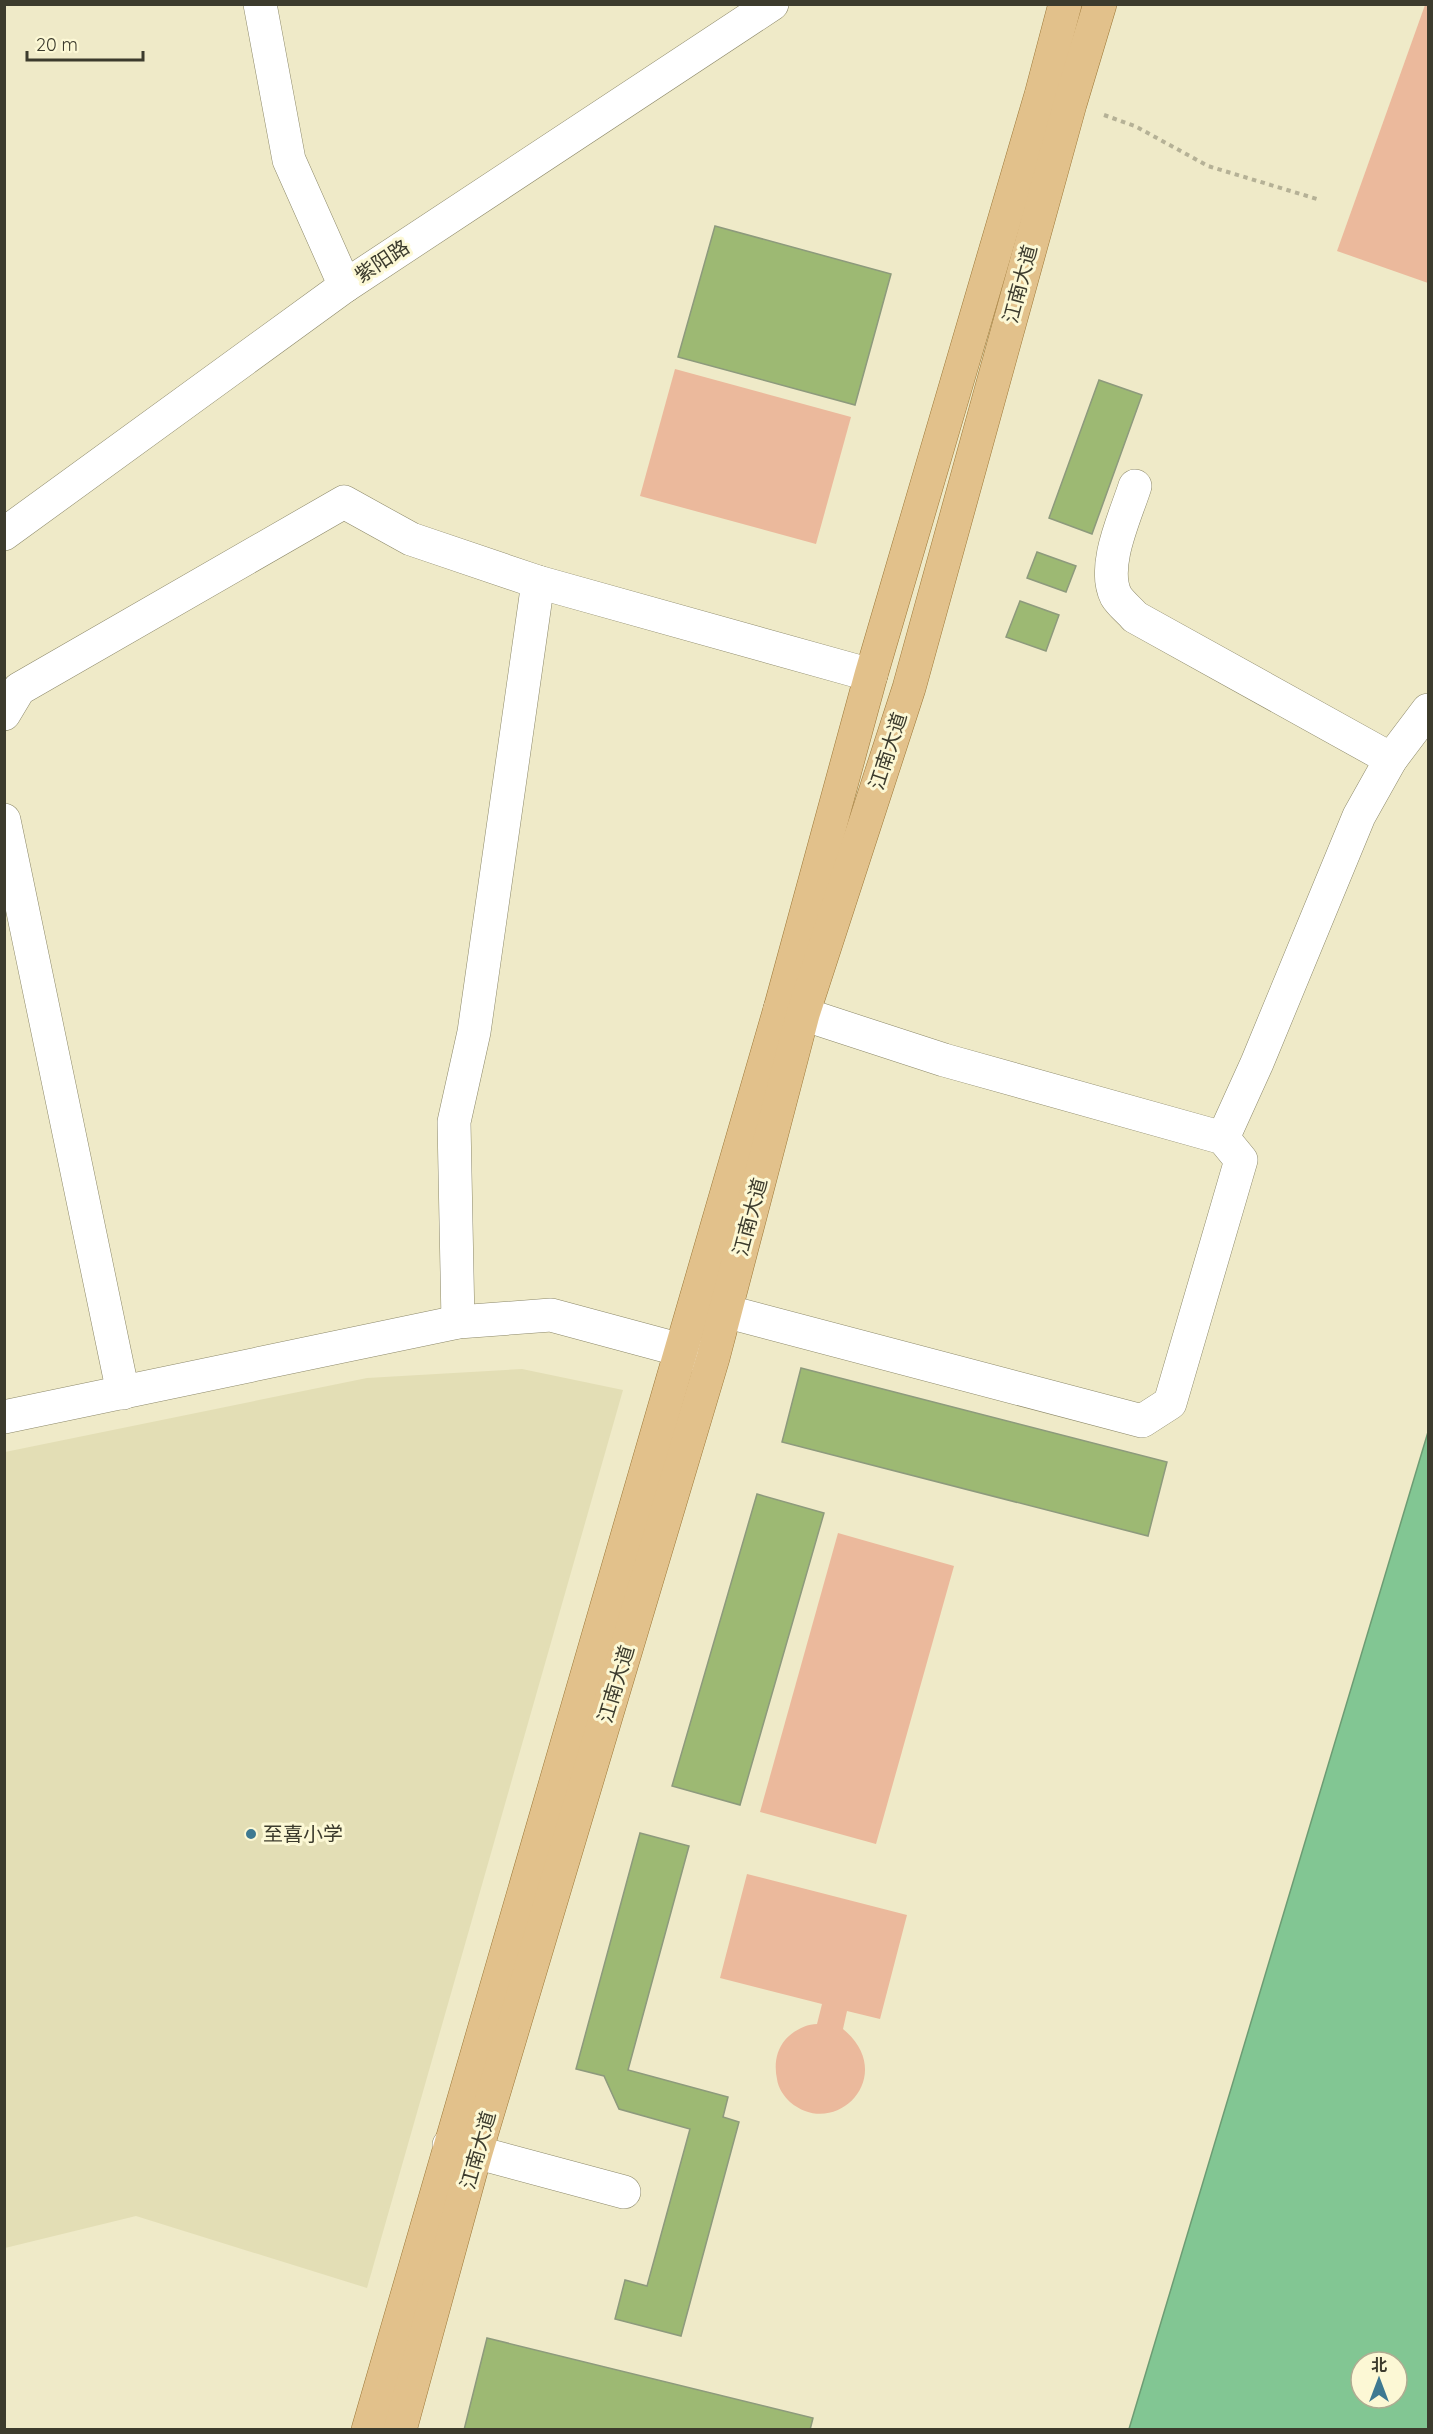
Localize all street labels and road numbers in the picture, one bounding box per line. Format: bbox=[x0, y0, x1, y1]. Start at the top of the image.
street label: 紫阳路 bbox=[350, 234, 414, 287]
street label: 江南大道 bbox=[997, 242, 1042, 326]
street label: 江南大道 bbox=[863, 709, 912, 793]
street label: 江南大道 bbox=[727, 1175, 772, 1259]
street label: 江南大道 bbox=[592, 1642, 639, 1726]
street label: 江南大道 bbox=[454, 2108, 501, 2192]

